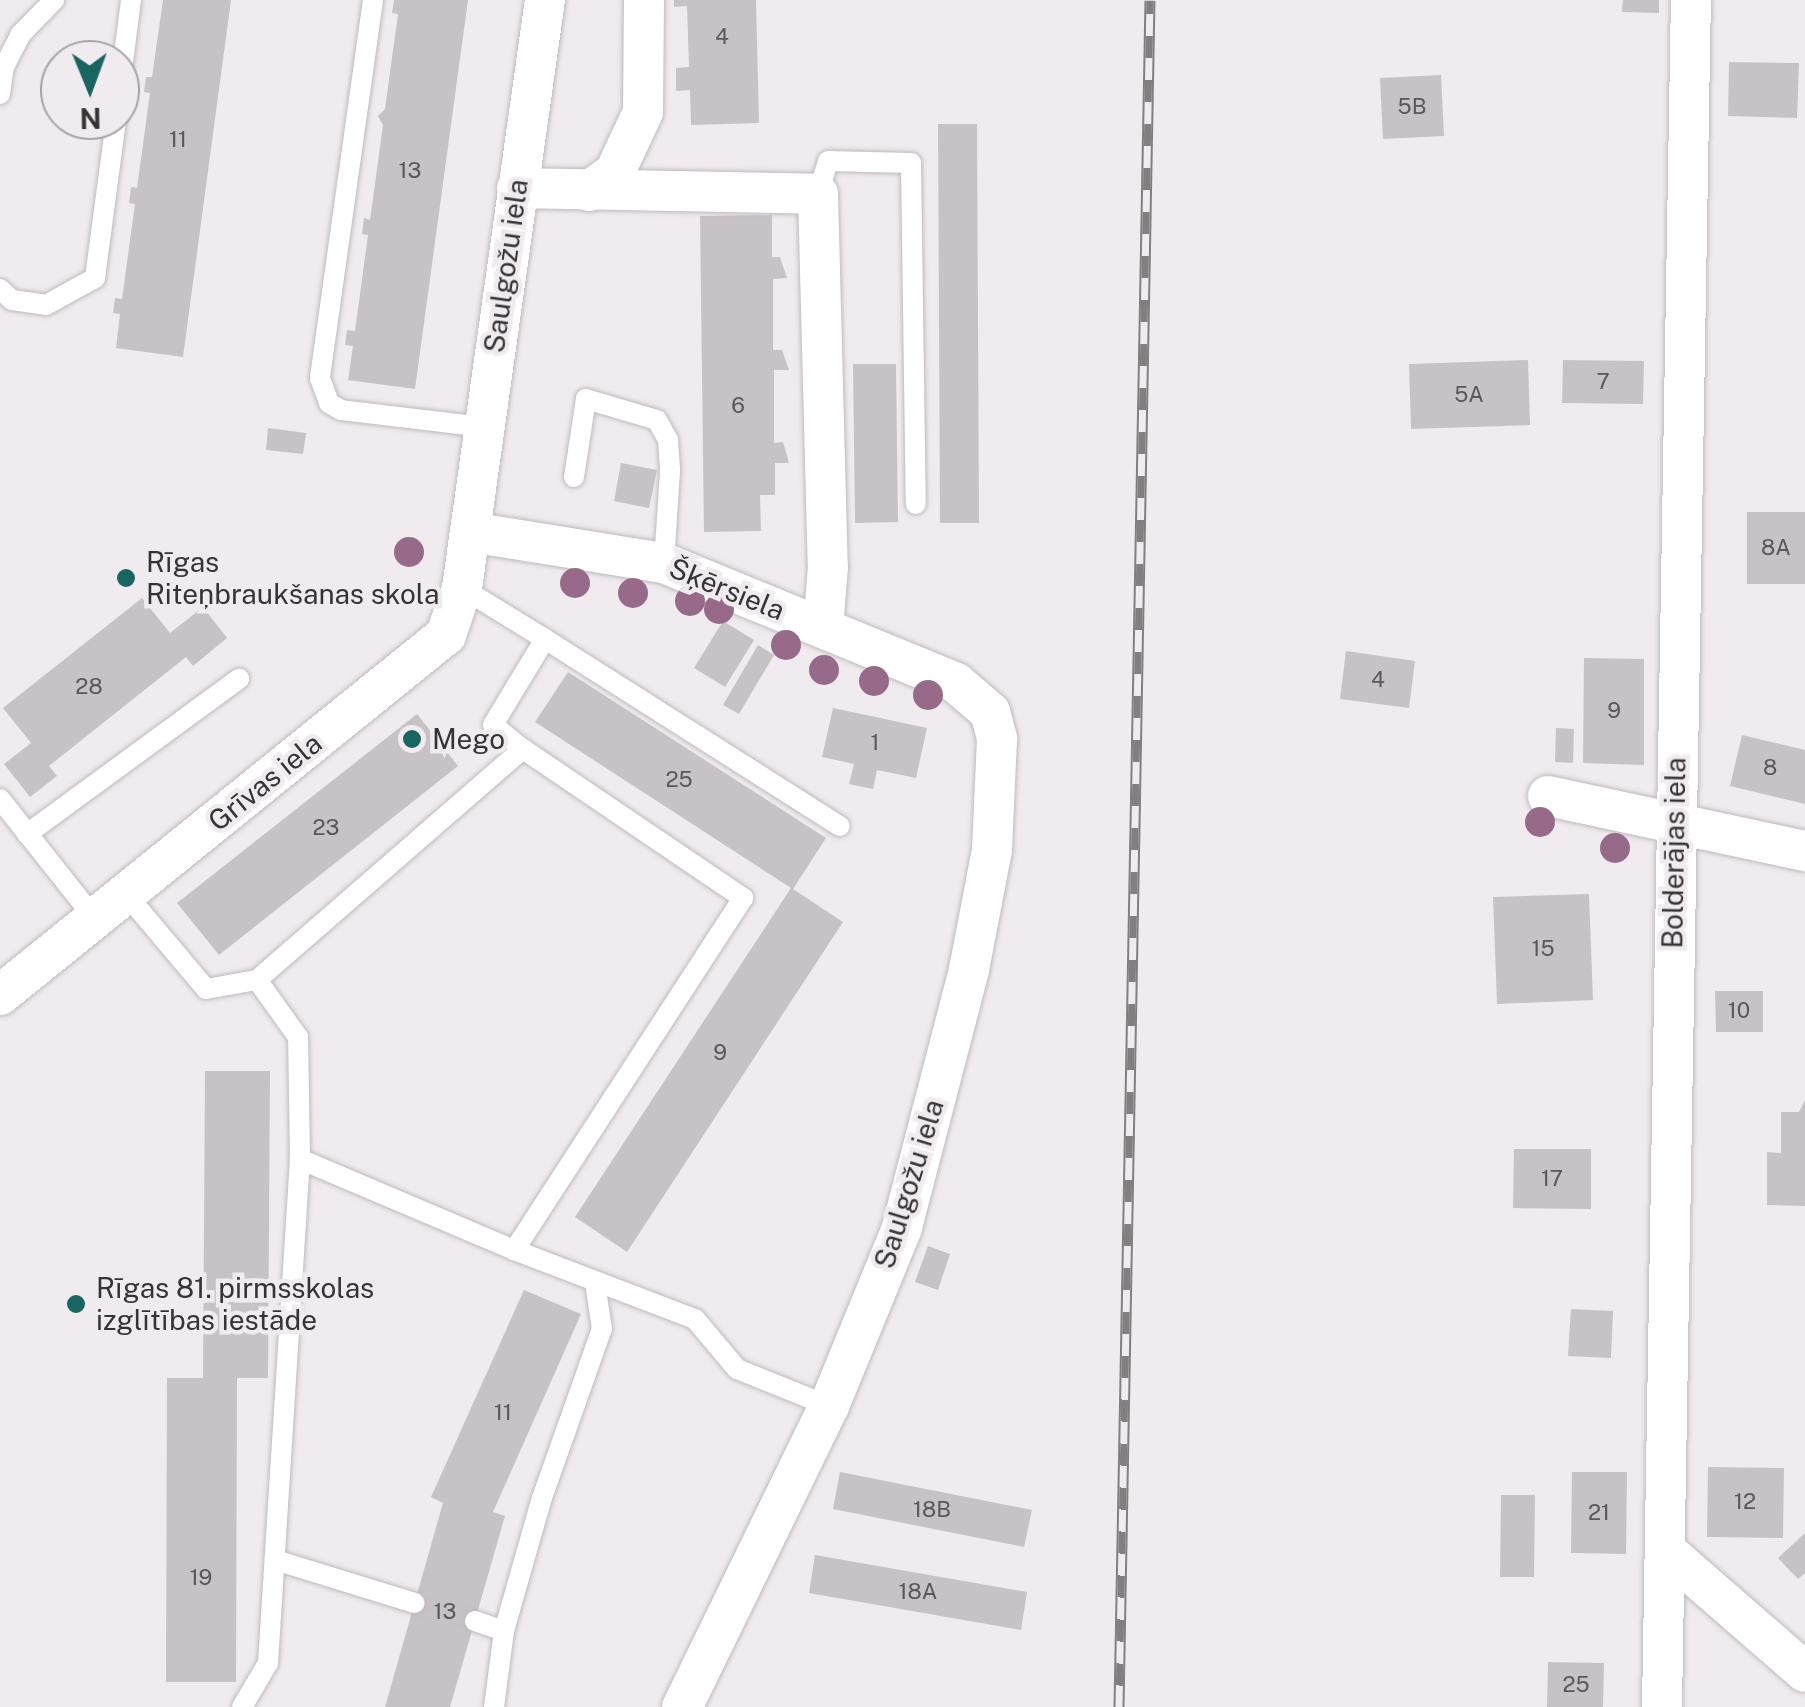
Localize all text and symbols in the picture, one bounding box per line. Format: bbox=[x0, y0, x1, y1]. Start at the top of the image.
house number: 4 bbox=[715, 24, 729, 50]
north arrow bbox=[40, 40, 140, 140]
house number: 5B bbox=[1398, 94, 1426, 120]
text: N bbox=[79, 102, 102, 135]
house number: 11 bbox=[169, 127, 187, 153]
house number: 13 bbox=[399, 158, 421, 184]
street label: Saulgožu iela bbox=[477, 177, 535, 355]
house number: 7 bbox=[1596, 369, 1610, 395]
house number: 5A bbox=[1454, 382, 1484, 408]
house number: 6 bbox=[731, 393, 745, 419]
house number: 8A bbox=[1761, 535, 1791, 561]
place label: Rīgas Riteņbraukšanas skola bbox=[146, 545, 440, 611]
street label: Šķērsiela bbox=[664, 551, 790, 627]
marker: Rīgas Riteņbraukšanas skola bbox=[115, 567, 137, 589]
house number: 4 bbox=[1371, 667, 1385, 693]
house number: 28 bbox=[75, 674, 103, 700]
house number: 9 bbox=[1607, 698, 1621, 724]
place label: Mego bbox=[432, 722, 505, 756]
street label: Grīvas iela bbox=[202, 726, 328, 838]
marker: Mego bbox=[401, 728, 423, 750]
house number: 1 bbox=[871, 730, 879, 756]
house number: 8 bbox=[1763, 755, 1777, 781]
street label: Bolderājas iela bbox=[1656, 757, 1692, 949]
house number: 25 bbox=[665, 767, 693, 793]
house number: 23 bbox=[313, 815, 339, 841]
house number: 15 bbox=[1531, 936, 1555, 962]
house number: 10 bbox=[1728, 998, 1750, 1024]
house number: 9 bbox=[713, 1040, 727, 1066]
street label: Saulgožu iela bbox=[867, 1095, 951, 1273]
house number: 17 bbox=[1541, 1166, 1563, 1192]
place label: Rīgas 81. pirmsskolas izglītības iestāde bbox=[96, 1271, 374, 1337]
marker: Rīgas 81. pirmsskolas izglītības iestāde bbox=[65, 1293, 87, 1315]
house number: 11 bbox=[494, 1400, 512, 1426]
house number: 12 bbox=[1734, 1489, 1756, 1515]
house number: 18B bbox=[913, 1497, 951, 1523]
house number: 21 bbox=[1588, 1500, 1610, 1526]
house number: 19 bbox=[190, 1565, 212, 1591]
house number: 18A bbox=[899, 1579, 937, 1605]
house number: 13 bbox=[434, 1599, 456, 1625]
house number: 25 bbox=[1562, 1672, 1590, 1698]

